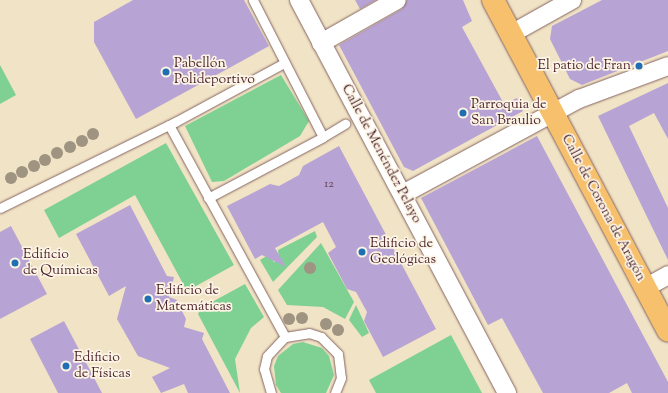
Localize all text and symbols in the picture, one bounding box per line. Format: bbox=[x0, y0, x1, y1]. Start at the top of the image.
place label: Pabellón Polideportivo bbox=[174, 56, 255, 88]
place label: El patio de Fran bbox=[537, 58, 631, 74]
marker: El patio de Fran bbox=[634, 61, 644, 71]
marker: Pabellón Polideportivo bbox=[161, 67, 171, 77]
street label: Calle de Menéndez Pelayo bbox=[337, 82, 425, 226]
place label: Parroquia de San Braulio bbox=[471, 97, 547, 130]
marker: Parroquia de San Braulio bbox=[458, 108, 468, 118]
street label: Calle de Corona de Aragón bbox=[557, 132, 649, 284]
house number: 12 bbox=[324, 178, 334, 192]
place label: Edificio de Geológicas bbox=[370, 236, 436, 268]
place label: Edificio de Químicas bbox=[23, 247, 98, 280]
marker: Edificio de Geológicas bbox=[357, 247, 367, 257]
marker: Edificio de Químicas bbox=[10, 258, 20, 268]
place label: Edificio de Matemáticas bbox=[156, 283, 231, 316]
marker: Edificio de Matemáticas bbox=[143, 294, 153, 304]
place label: Edificio de Físicas bbox=[74, 350, 130, 382]
marker: Edificio de Físicas bbox=[61, 361, 71, 371]

